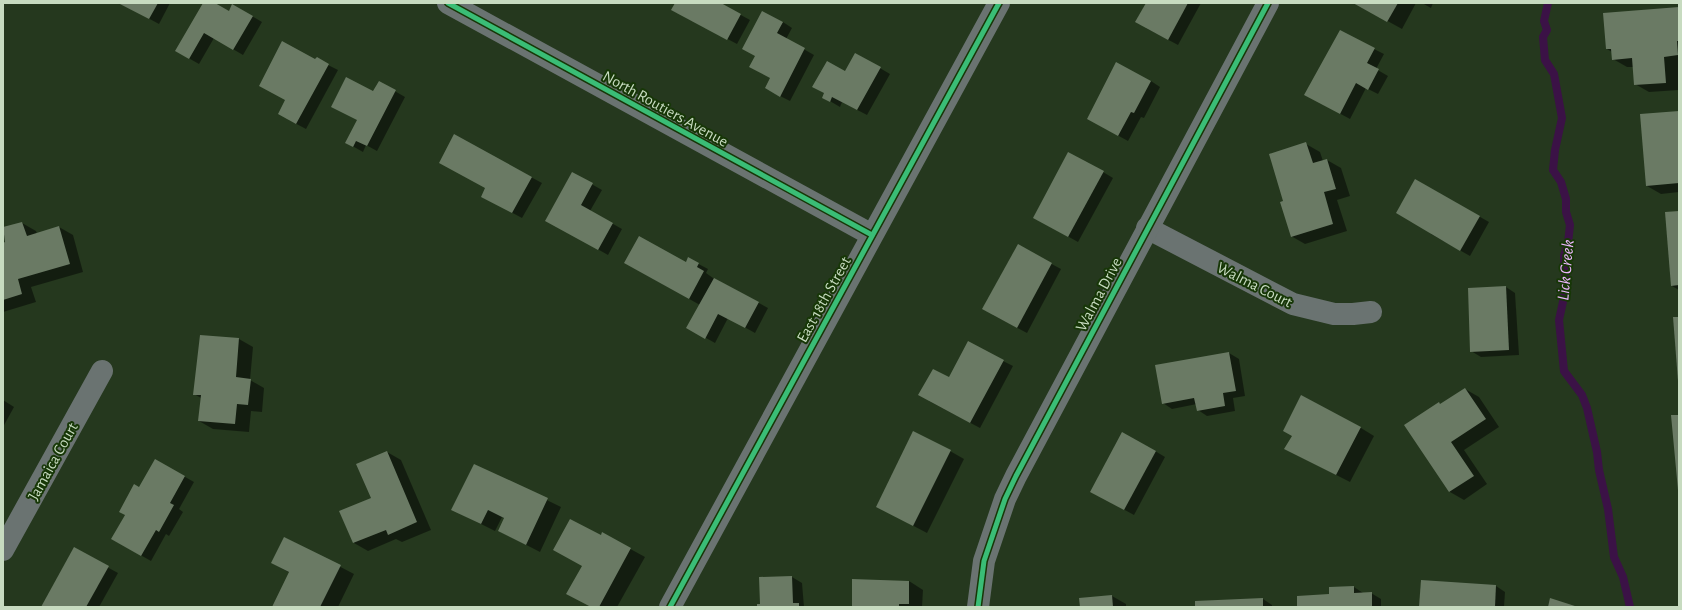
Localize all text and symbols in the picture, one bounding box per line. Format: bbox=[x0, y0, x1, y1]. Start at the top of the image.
street label: North Routiers Avenue bbox=[600, 68, 731, 150]
water label: Lick Creek bbox=[1554, 239, 1577, 301]
street label: East 18th Street bbox=[794, 254, 854, 345]
street label: Walma Drive bbox=[1073, 255, 1125, 334]
street label: Walma Court bbox=[1215, 259, 1295, 311]
street label: Jamaica Court bbox=[25, 420, 81, 503]

